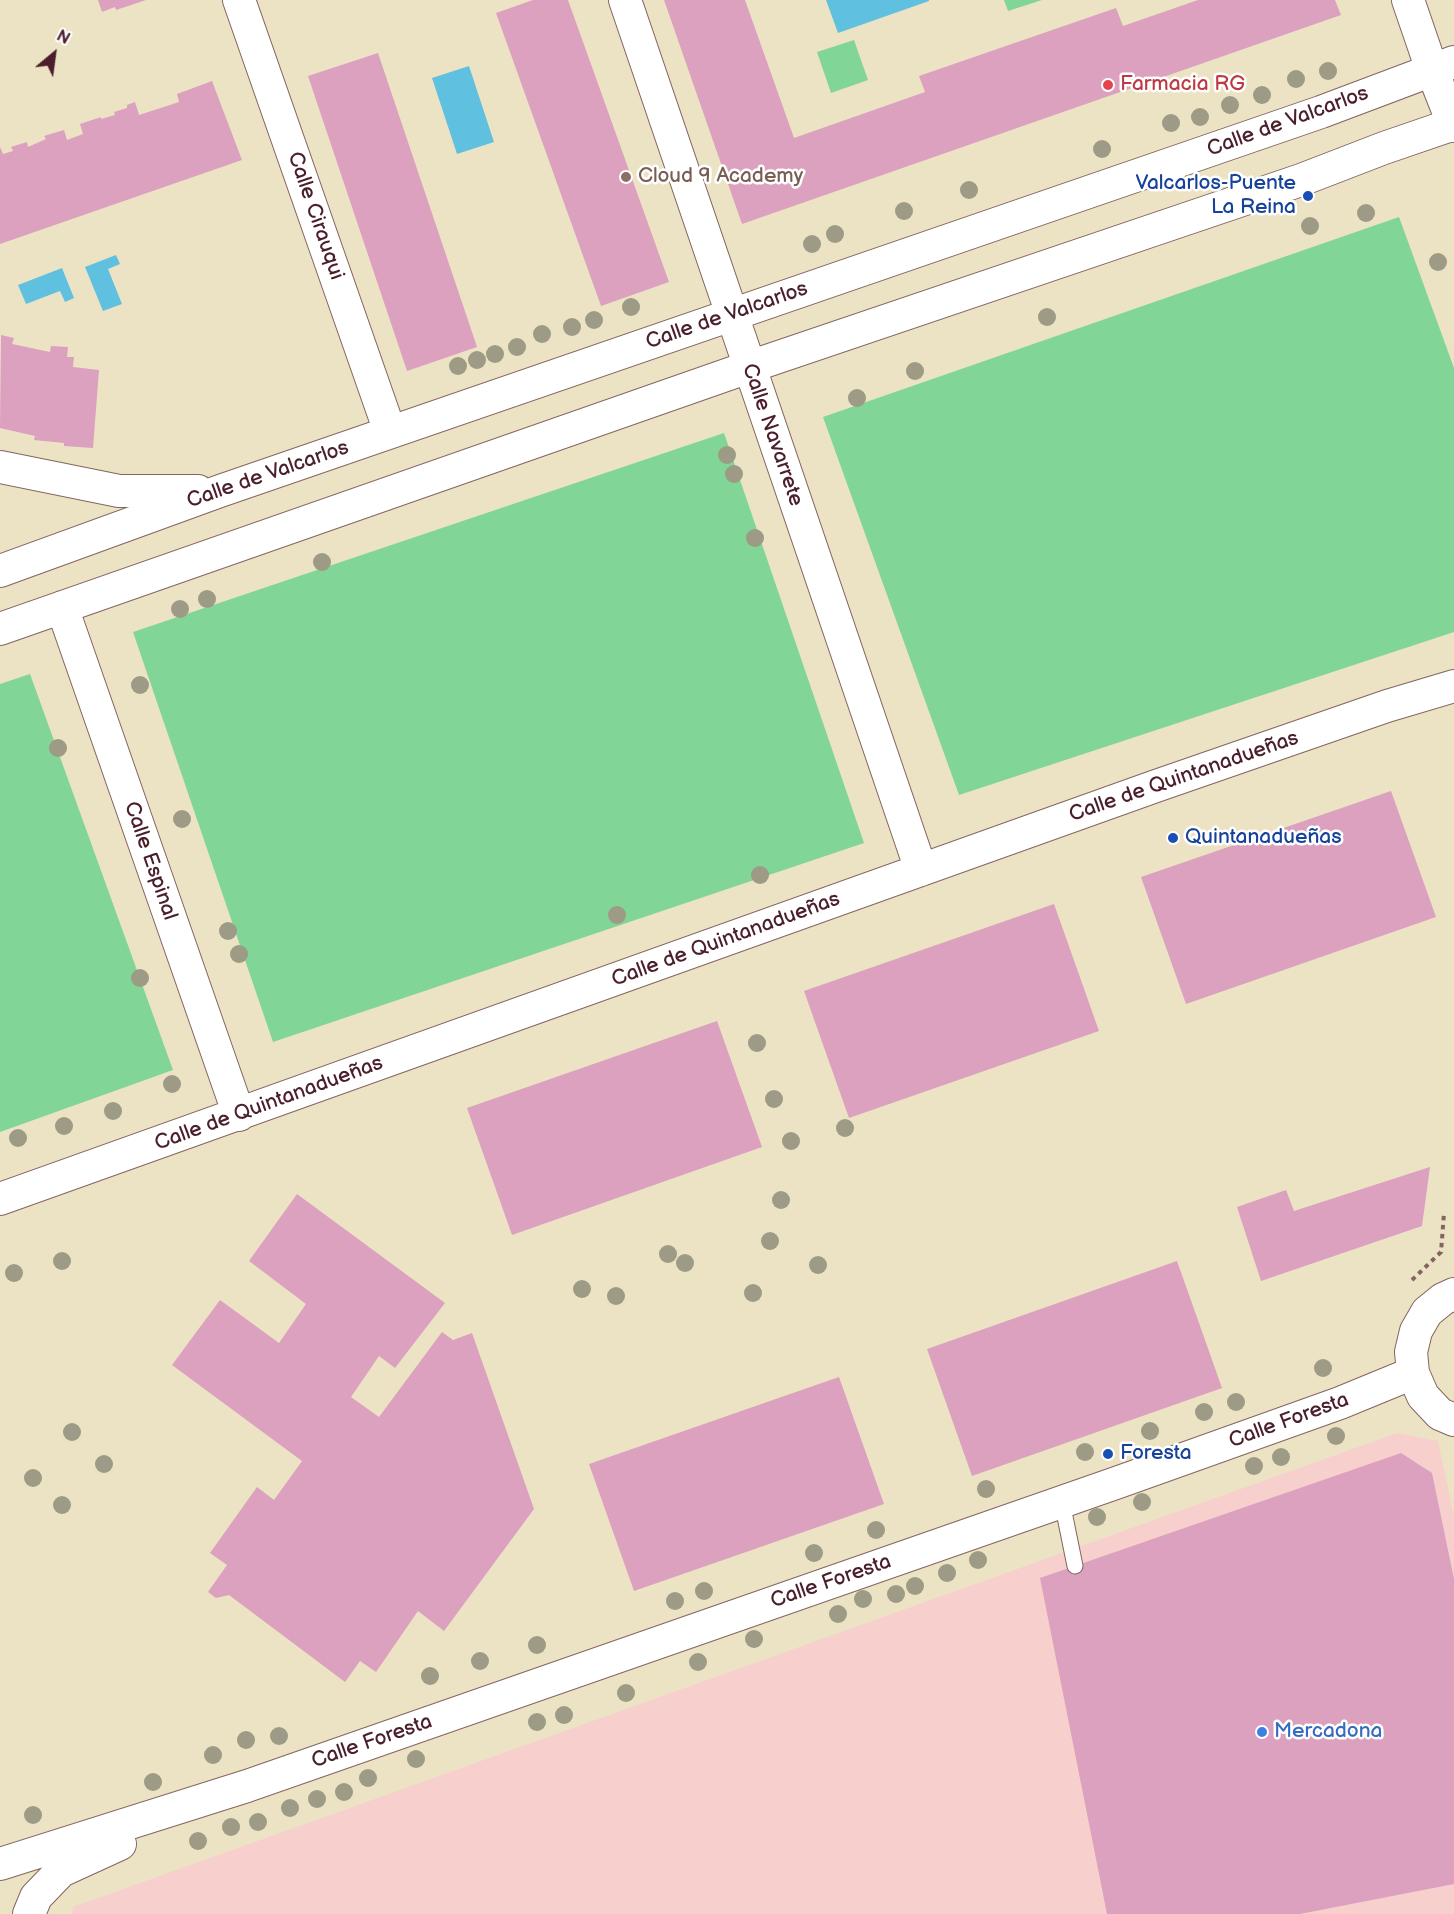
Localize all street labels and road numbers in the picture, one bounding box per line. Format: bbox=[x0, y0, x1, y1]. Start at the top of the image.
street label: Calle de Valcarlos bbox=[1204, 81, 1372, 163]
street label: Calle Cirauqui bbox=[281, 149, 349, 283]
street label: Calle de Valcarlos bbox=[643, 276, 811, 356]
street label: Calle Navarrete bbox=[736, 360, 808, 510]
street label: Calle de Valcarlos bbox=[184, 435, 352, 515]
street label: Calle de Quintanadueñas bbox=[1066, 726, 1302, 828]
street label: Calle Espinal bbox=[118, 798, 182, 924]
street label: Calle de Quintanadueñas bbox=[609, 887, 843, 993]
street label: Calle de Quintanadueñas bbox=[152, 1051, 386, 1157]
street label: Calle Foresta bbox=[1226, 1388, 1352, 1454]
street label: Calle Foresta bbox=[767, 1550, 895, 1614]
street label: Calle Foresta bbox=[308, 1710, 436, 1774]

